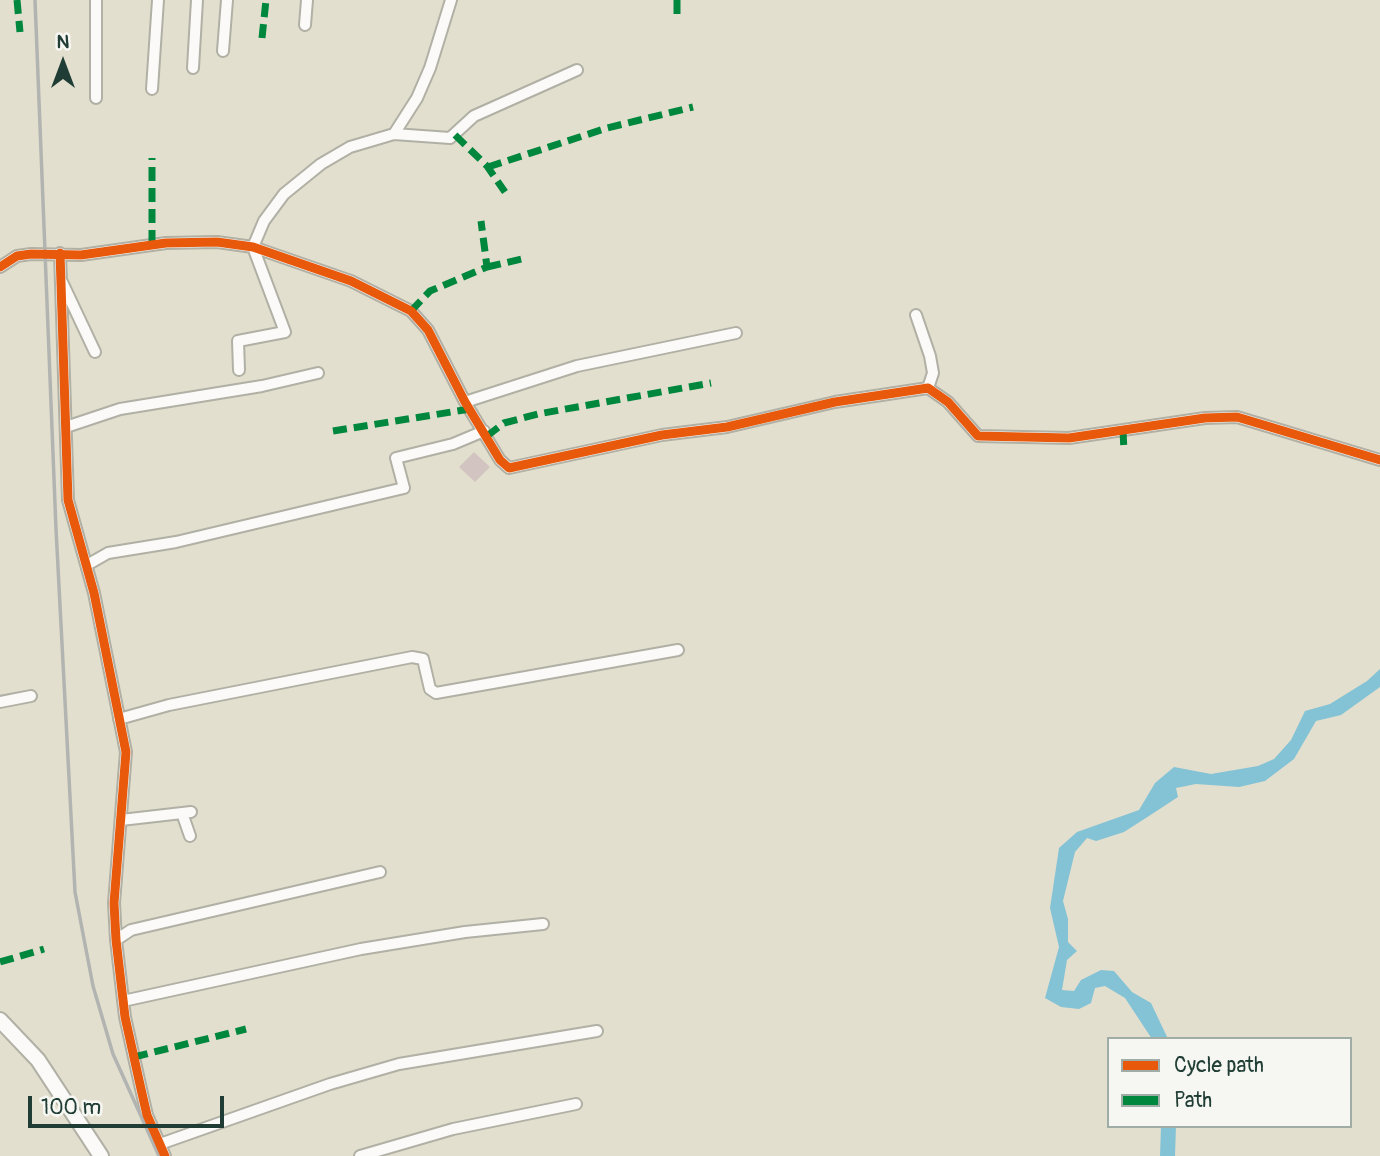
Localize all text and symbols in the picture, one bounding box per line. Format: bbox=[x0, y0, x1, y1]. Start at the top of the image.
north arrow bbox=[28, 28, 98, 98]
text: N bbox=[57, 30, 69, 54]
legend bbox=[1107, 1037, 1352, 1128]
text: Cycle path bbox=[1174, 1052, 1264, 1079]
scale bar bbox=[32, 1082, 228, 1126]
text: Path bbox=[1174, 1087, 1212, 1114]
text: 100 m bbox=[41, 1094, 101, 1121]

